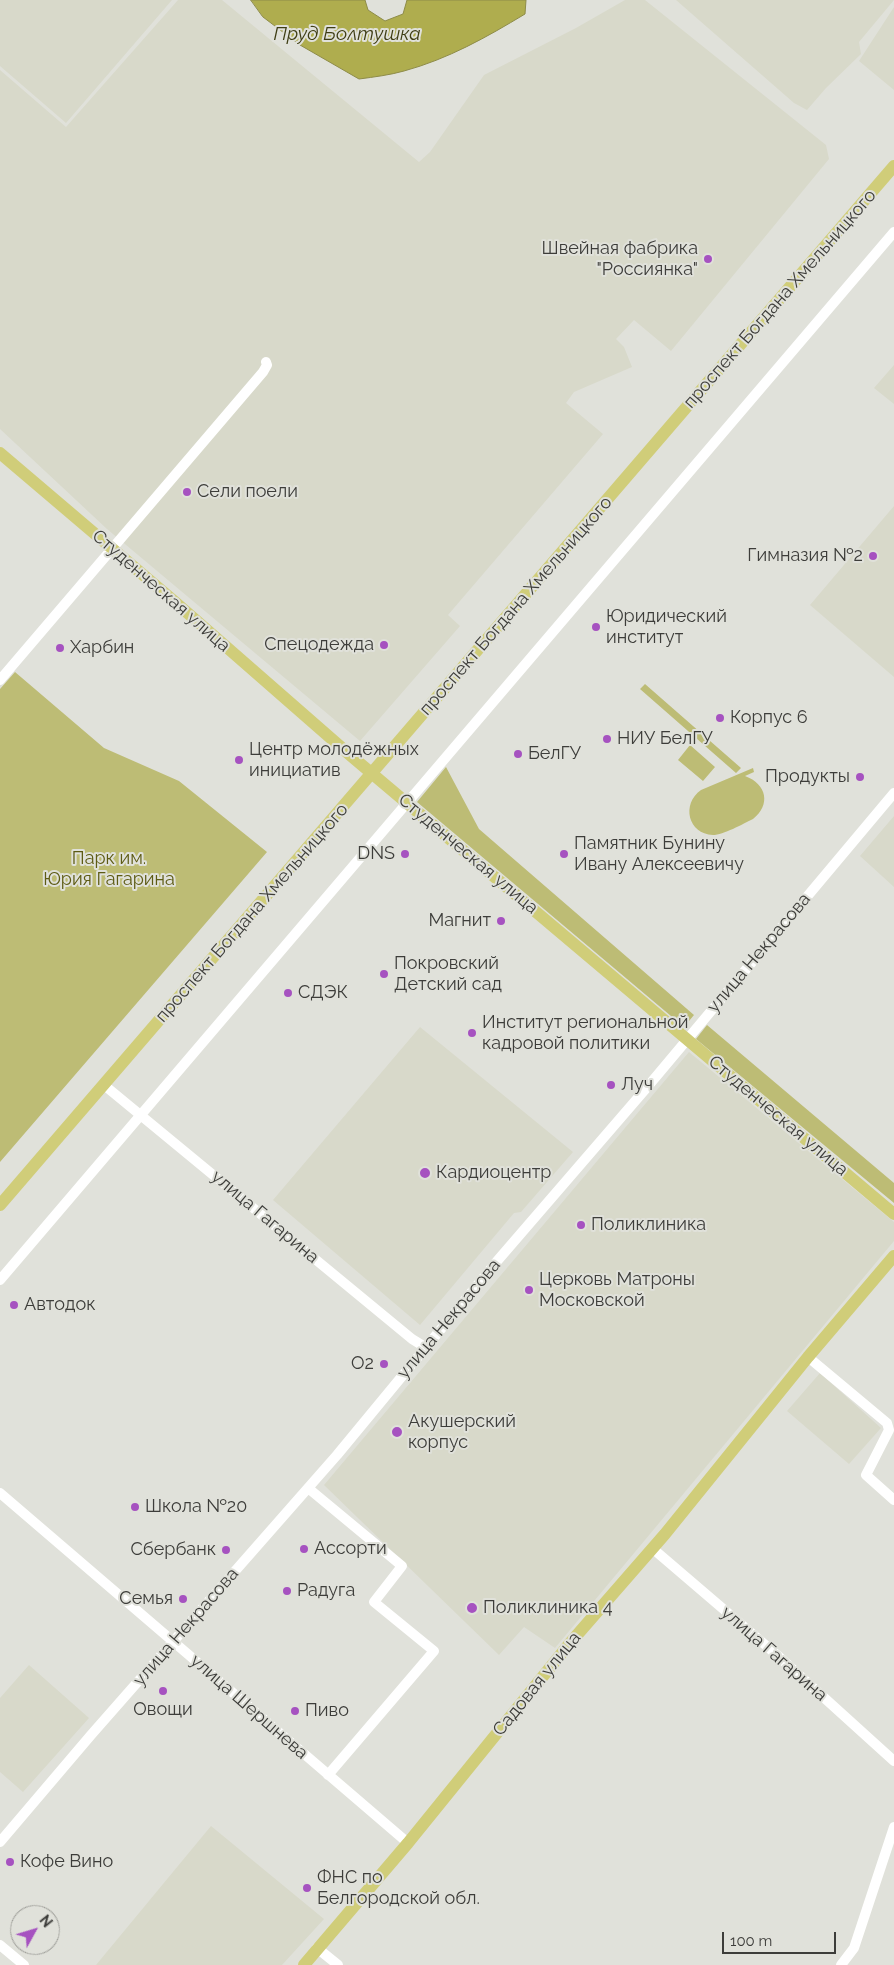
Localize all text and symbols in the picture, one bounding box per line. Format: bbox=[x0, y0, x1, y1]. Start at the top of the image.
water label: Пруд Болтушка bbox=[273, 23, 421, 45]
street label: проспект Богдана Хмельницкого bbox=[679, 185, 881, 413]
place label: Швейная фабрика "Россиянка" bbox=[542, 238, 698, 280]
marker: Швейная фабрика "Россиянка" bbox=[702, 253, 714, 265]
place label: Сели поели bbox=[197, 481, 298, 503]
marker: Сели поели bbox=[181, 486, 193, 498]
street label: проспект Богдана Хмельницкого bbox=[415, 492, 617, 720]
street label: Студенческая улица bbox=[88, 525, 234, 657]
place label: Гимназия №2 bbox=[747, 545, 863, 567]
marker: Гимназия №2 bbox=[867, 550, 879, 562]
place label: Юридический институт bbox=[606, 606, 727, 649]
marker: Юридический институт bbox=[590, 621, 602, 633]
place label: Спецодежда bbox=[264, 634, 374, 656]
place label: Харбин bbox=[70, 637, 134, 659]
marker: Спецодежда bbox=[378, 639, 390, 651]
marker: Харбин bbox=[54, 642, 66, 654]
place label: Корпус 6 bbox=[730, 707, 808, 729]
marker: Корпус 6 bbox=[714, 712, 726, 724]
place label: НИУ БелГУ bbox=[617, 728, 713, 750]
marker: НИУ БелГУ bbox=[601, 733, 613, 745]
place label: Центр молодёжных инициатив bbox=[249, 739, 419, 782]
place label: БелГУ bbox=[528, 743, 581, 765]
marker: БелГУ bbox=[512, 748, 524, 760]
marker: Центр молодёжных инициатив bbox=[233, 754, 245, 766]
place label: Продукты bbox=[765, 766, 850, 788]
marker: Продукты bbox=[854, 771, 866, 783]
street label: Студенческая улица bbox=[394, 789, 542, 919]
street label: проспект Богдана Хмельницкого bbox=[151, 799, 353, 1027]
place label: Памятник Бунину Ивану Алексеевичу bbox=[574, 833, 744, 876]
place label: DNS bbox=[357, 843, 395, 865]
park label: Парк им. Юрия Гагарина bbox=[43, 848, 175, 891]
marker: DNS bbox=[399, 848, 411, 860]
marker: Памятник Бунину Ивану Алексеевичу bbox=[558, 848, 570, 860]
street label: улица Некрасова bbox=[703, 889, 815, 1017]
place label: Магнит bbox=[428, 910, 491, 932]
marker: Магнит bbox=[495, 915, 507, 927]
place label: Покровский Детский сад bbox=[394, 953, 502, 996]
marker: Покровский Детский сад bbox=[378, 968, 390, 980]
place label: СДЭК bbox=[298, 982, 348, 1004]
marker: СДЭК bbox=[282, 987, 294, 999]
place label: Институт региональной кадровой политики bbox=[482, 1012, 688, 1054]
marker: Институт региональной кадровой политики bbox=[466, 1027, 478, 1039]
street label: Студенческая улица bbox=[704, 1051, 852, 1181]
place label: Луч bbox=[621, 1074, 653, 1096]
marker: Луч bbox=[605, 1079, 617, 1091]
place label: Кардиоцентр bbox=[436, 1162, 551, 1184]
street label: улица Гагарина bbox=[207, 1166, 323, 1268]
marker: Кардиоцентр bbox=[418, 1166, 432, 1180]
place label: Поликлиника bbox=[591, 1214, 706, 1236]
marker: Поликлиника bbox=[575, 1219, 587, 1231]
street label: улица Некрасова bbox=[393, 1255, 505, 1383]
place label: Церковь Матроны Московской bbox=[539, 1269, 695, 1312]
marker: Церковь Матроны Московской bbox=[523, 1284, 535, 1296]
place label: Автодок bbox=[24, 1294, 96, 1316]
marker: Автодок bbox=[8, 1299, 20, 1311]
place label: O2 bbox=[351, 1353, 374, 1375]
marker: O2 bbox=[378, 1358, 390, 1370]
place label: Акушерский корпус bbox=[408, 1411, 516, 1454]
marker: Акушерский корпус bbox=[390, 1425, 404, 1439]
place label: Школа №20 bbox=[145, 1496, 247, 1518]
marker: Школа №20 bbox=[129, 1501, 141, 1513]
place label: Ассорти bbox=[314, 1538, 387, 1560]
place label: Сбербанк bbox=[130, 1539, 216, 1561]
marker: Ассорти bbox=[298, 1543, 310, 1555]
marker: Сбербанк bbox=[220, 1544, 232, 1556]
street label: улица Некрасова bbox=[129, 1564, 243, 1690]
place label: Радуга bbox=[297, 1580, 355, 1602]
marker: Радуга bbox=[281, 1585, 293, 1597]
place label: Семья bbox=[119, 1588, 173, 1610]
marker: Семья bbox=[177, 1593, 189, 1605]
place label: Поликлиника 4 bbox=[483, 1597, 613, 1619]
marker: Поликлиника 4 bbox=[465, 1601, 479, 1615]
street label: улица Гагарина bbox=[716, 1602, 832, 1706]
street label: Садовая улица bbox=[488, 1628, 586, 1740]
street label: улица Шершнева bbox=[186, 1650, 312, 1764]
marker: Овощи bbox=[157, 1685, 169, 1697]
place label: Овощи bbox=[133, 1699, 193, 1721]
place label: Пиво bbox=[305, 1700, 349, 1722]
marker: Пиво bbox=[289, 1705, 301, 1717]
place label: Кофе Вино bbox=[20, 1851, 113, 1873]
marker: Кофе Вино bbox=[4, 1856, 16, 1868]
place label: ФНС по Белгородской обл. bbox=[317, 1867, 480, 1910]
marker: ФНС по Белгородской обл. bbox=[301, 1882, 313, 1894]
north arrow bbox=[10, 1905, 60, 1955]
text: N bbox=[36, 1912, 55, 1930]
scale bar bbox=[724, 1922, 838, 1954]
text: 100 m bbox=[730, 1932, 772, 1950]

